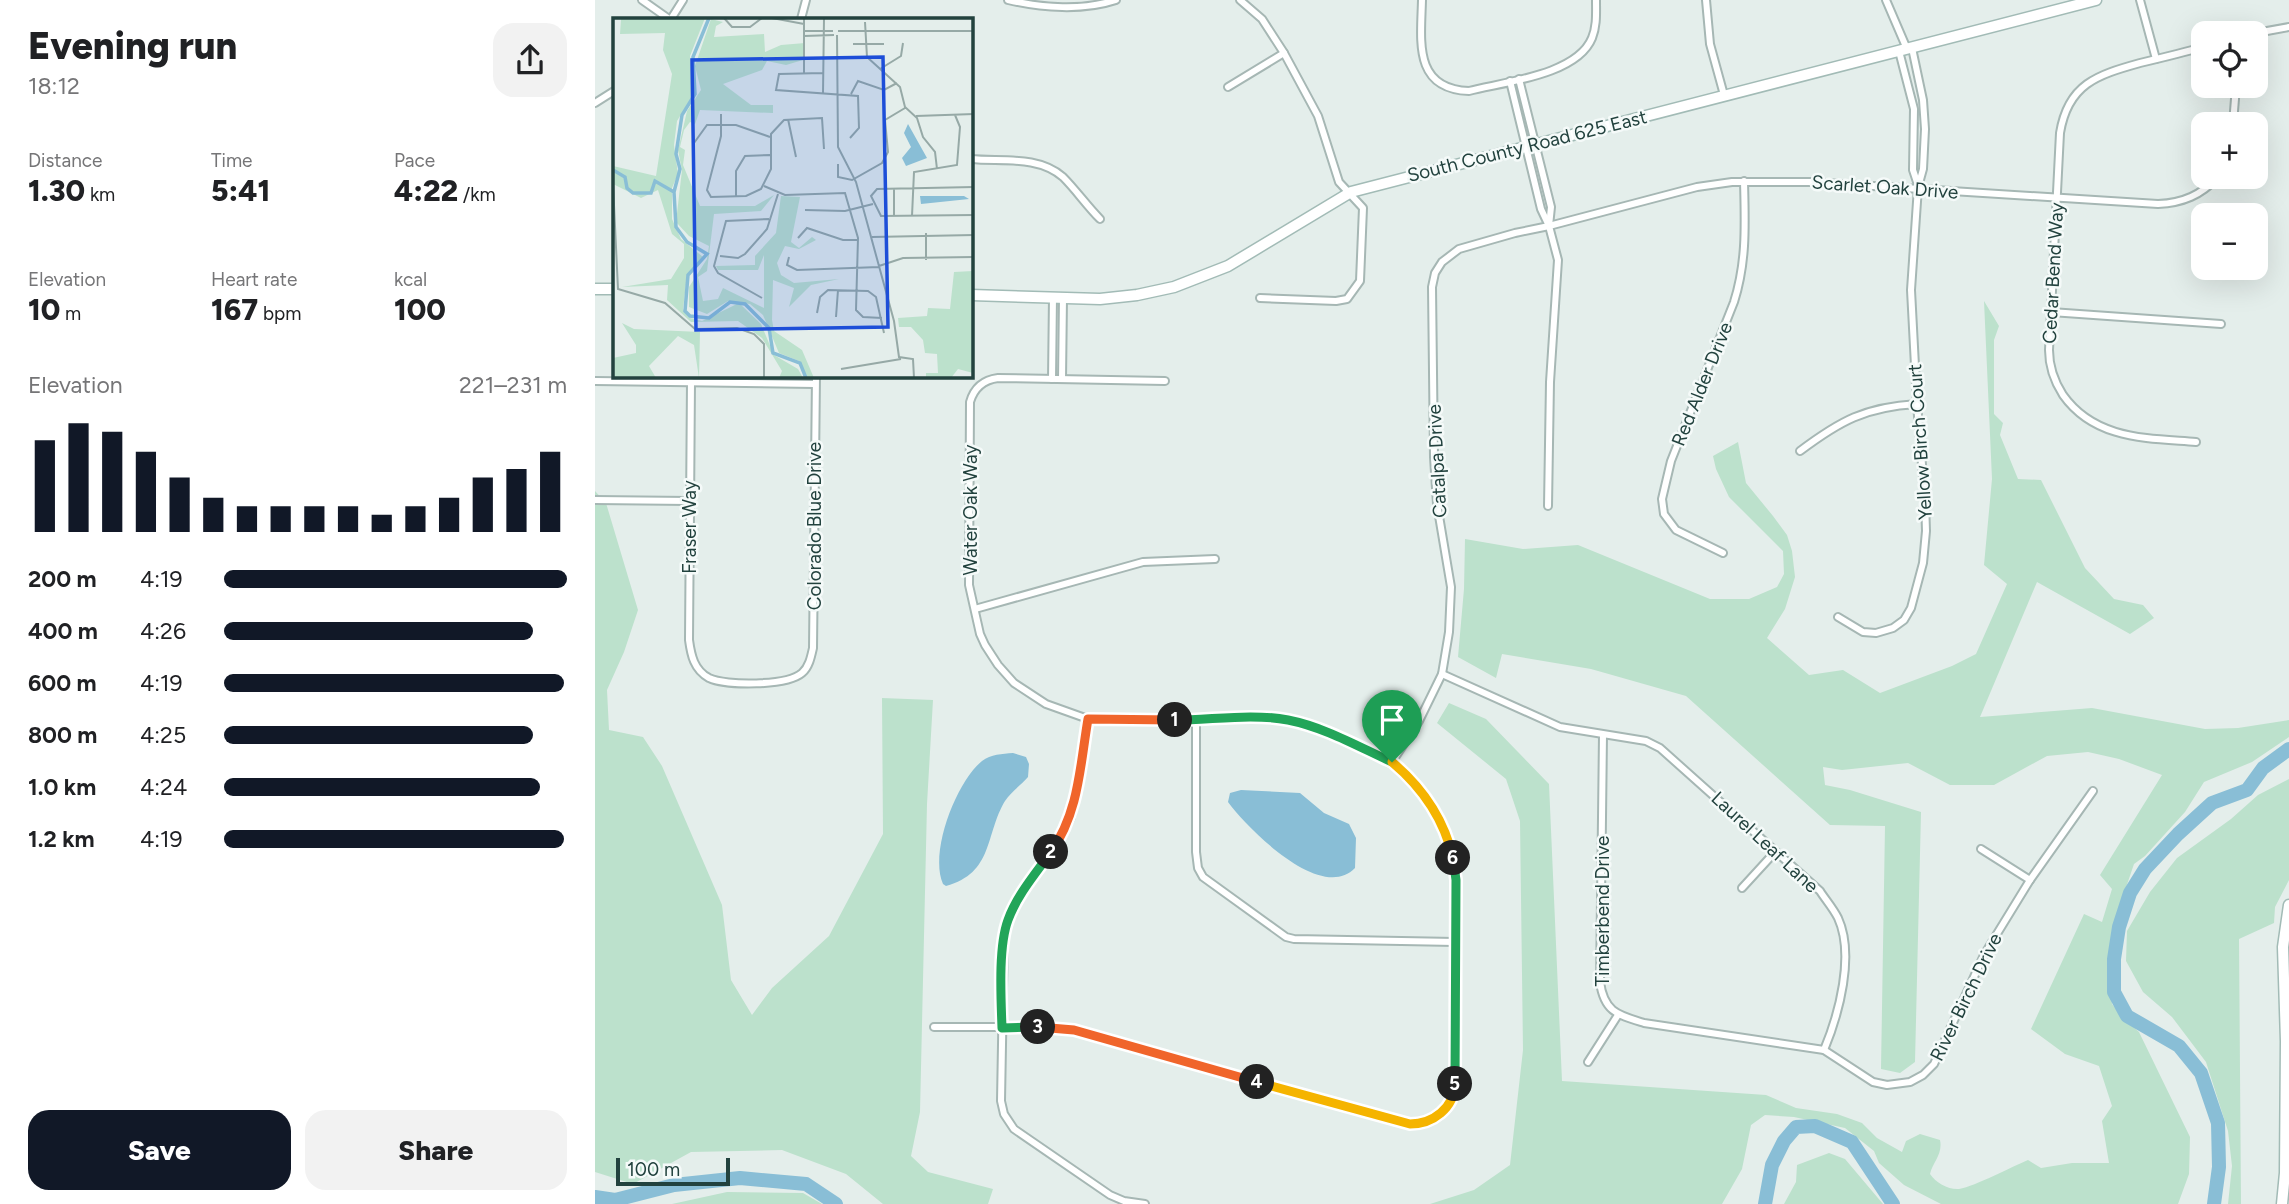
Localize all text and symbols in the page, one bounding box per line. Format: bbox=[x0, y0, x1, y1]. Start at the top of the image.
inset map bbox=[613, 18, 973, 378]
map controls bbox=[2191, 21, 2268, 280]
button: locate bbox=[2191, 21, 2268, 98]
text: Evening run bbox=[28, 23, 237, 69]
button: share bbox=[493, 23, 567, 97]
text: 18:12 bbox=[28, 72, 80, 100]
street label: South County Road 625 East bbox=[1405, 105, 1649, 187]
button: + bbox=[2191, 112, 2268, 189]
text: Distance bbox=[28, 149, 102, 172]
text: Time bbox=[211, 149, 252, 172]
text: Pace bbox=[394, 149, 435, 172]
street label: Scarlet Oak Drive bbox=[1811, 170, 1959, 204]
text: 1.30 bbox=[28, 172, 85, 209]
text: 5:41 bbox=[211, 172, 270, 209]
text: 4:22 bbox=[394, 172, 458, 209]
text: km bbox=[85, 183, 115, 206]
text: /km bbox=[458, 183, 496, 206]
street label: Cedar Bend Way bbox=[2038, 202, 2068, 344]
button: − bbox=[2191, 203, 2268, 280]
text: Elevation bbox=[28, 268, 106, 291]
text: Heart rate bbox=[211, 268, 297, 291]
text: kcal bbox=[394, 268, 427, 291]
text: 10 bbox=[28, 291, 60, 328]
text: 167 bbox=[211, 291, 258, 328]
text: 100 bbox=[394, 291, 446, 328]
text: m bbox=[60, 302, 81, 325]
text: bpm bbox=[258, 302, 302, 325]
street label: Red Alder Drive bbox=[1667, 319, 1737, 449]
street label: Yellow Birch Court bbox=[1903, 363, 1937, 521]
text: Elevation bbox=[28, 371, 123, 399]
text: 221–231 m bbox=[459, 371, 567, 399]
street label: Catalpa Drive bbox=[1423, 403, 1451, 519]
street label: Colorado Blue Drive bbox=[803, 442, 826, 610]
street label: Water Oak Way bbox=[959, 444, 982, 576]
street label: Fraser Way bbox=[678, 480, 701, 574]
text: 200 m bbox=[28, 565, 97, 593]
text: 4:19 bbox=[140, 565, 183, 593]
text: 400 m bbox=[28, 617, 98, 645]
text: 4:26 bbox=[140, 617, 186, 645]
text: 600 m bbox=[28, 669, 97, 697]
text: 4:19 bbox=[140, 669, 183, 697]
pin bbox=[1362, 690, 1422, 762]
icon: arrive bbox=[1373, 701, 1411, 739]
pin: 1 bbox=[1157, 702, 1193, 738]
text: 1 bbox=[1170, 708, 1179, 731]
text: 800 m bbox=[28, 721, 97, 749]
text: 4:25 bbox=[140, 721, 186, 749]
text: 1.0 km bbox=[28, 773, 96, 801]
text: 4:24 bbox=[140, 773, 187, 801]
street label: Laurel Leaf Lane bbox=[1707, 787, 1823, 897]
text: 1.2 km bbox=[28, 825, 95, 853]
text: 4:19 bbox=[140, 825, 183, 853]
pin: 2 bbox=[1033, 834, 1069, 870]
street label: Timberbend Drive bbox=[1591, 836, 1614, 986]
text: 2 bbox=[1045, 840, 1056, 863]
pin: 6 bbox=[1435, 840, 1471, 876]
text: 6 bbox=[1447, 846, 1458, 869]
street label: River Birch Drive bbox=[1925, 929, 2007, 1065]
pin: 3 bbox=[1021, 1010, 1055, 1044]
text: 3 bbox=[1032, 1015, 1043, 1038]
pin: 4 bbox=[1239, 1064, 1275, 1100]
pin: 5 bbox=[1437, 1066, 1473, 1102]
text: 4 bbox=[1250, 1070, 1263, 1093]
text: 5 bbox=[1449, 1072, 1460, 1095]
button: Save bbox=[28, 1110, 291, 1190]
button: Share bbox=[305, 1110, 567, 1190]
scale bar bbox=[616, 1155, 730, 1187]
text: 100 m bbox=[627, 1158, 680, 1181]

